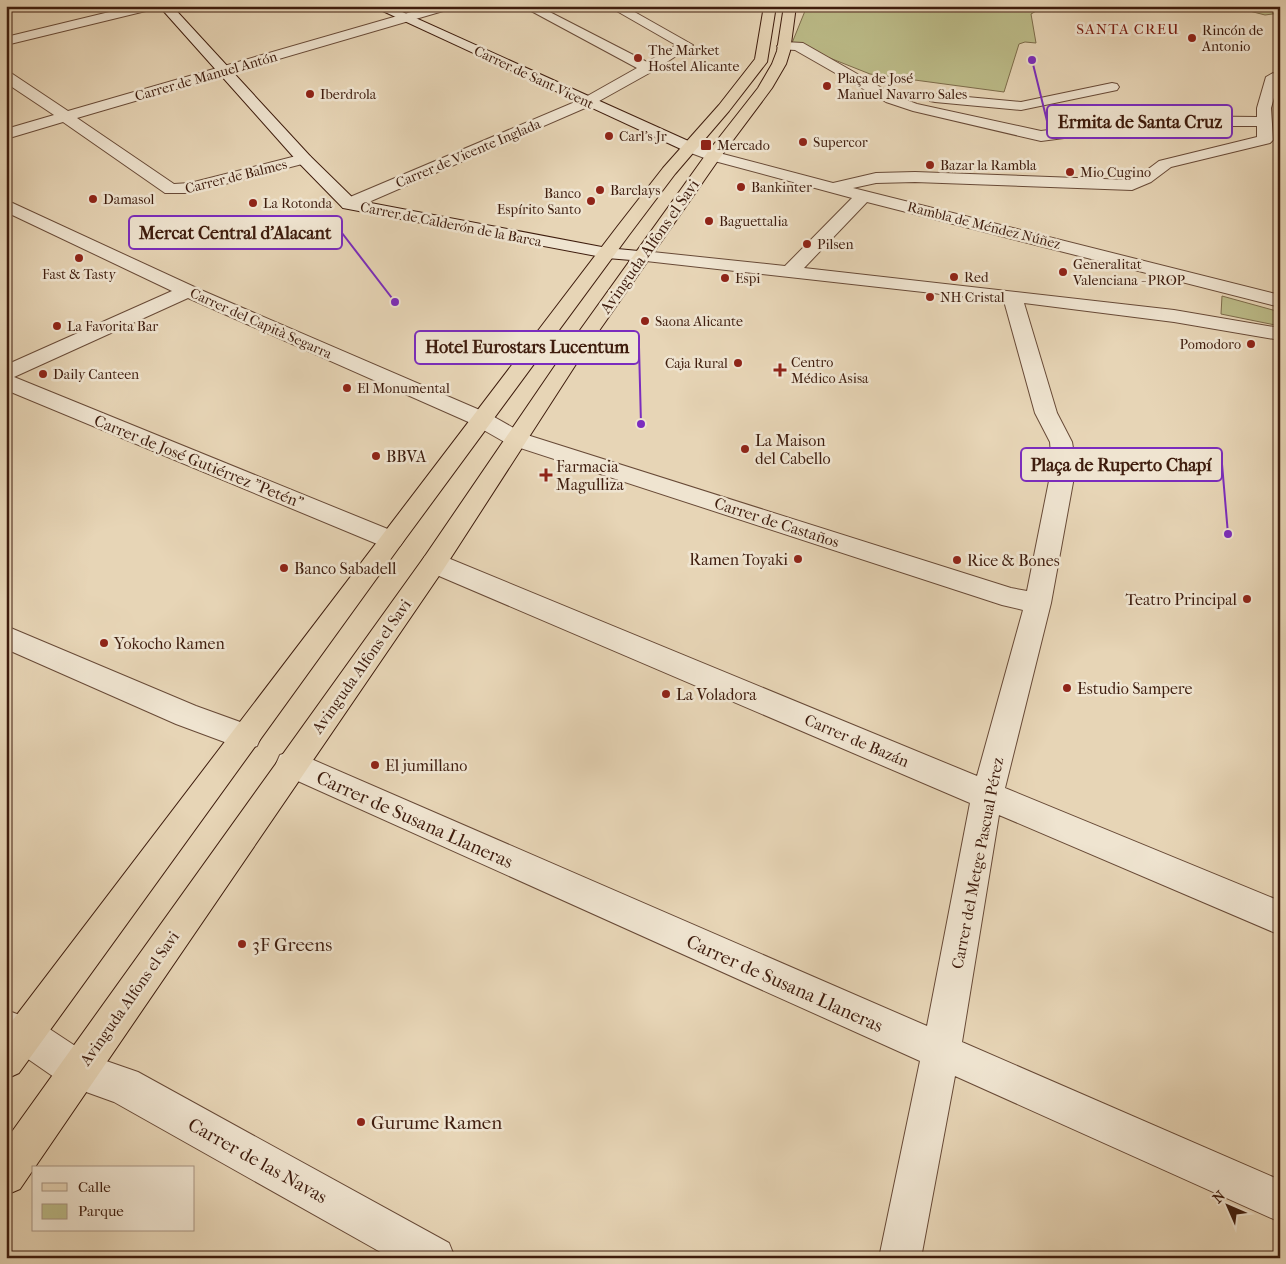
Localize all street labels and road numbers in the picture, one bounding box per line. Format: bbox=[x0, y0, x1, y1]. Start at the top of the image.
street label: Carrer de Sant Vicent bbox=[471, 42, 596, 113]
street label: Carrer de Manuel Antón bbox=[133, 48, 279, 105]
street label: Carrer de Vicente Inglada bbox=[393, 115, 544, 192]
street label: Carrer de Balmes bbox=[183, 156, 289, 197]
street label: Avinguda Alfons el Savi bbox=[595, 175, 703, 318]
street label: Rambla de Méndez Núñez bbox=[905, 198, 1062, 253]
street label: Carrer de Calderón de la Barca bbox=[359, 199, 544, 251]
street label: Carrer del Capità Segarra bbox=[187, 284, 335, 363]
street label: Carrer de José Gutiérrez "Petén" bbox=[91, 411, 306, 512]
street label: Carrer de Castaños bbox=[712, 493, 842, 552]
street label: Avinguda Alfons el Savi bbox=[307, 595, 415, 738]
street label: Carrer de Bazán bbox=[802, 710, 912, 771]
street label: Carrer del Metge Pascual Pérez bbox=[948, 756, 1007, 971]
street label: Carrer de Susana Llaneras bbox=[313, 767, 516, 873]
street label: Avinguda Alfons el Savi bbox=[75, 927, 183, 1070]
street label: Carrer de Susana Llaneras bbox=[683, 931, 886, 1037]
street label: Carrer de las Navas bbox=[184, 1114, 331, 1208]

